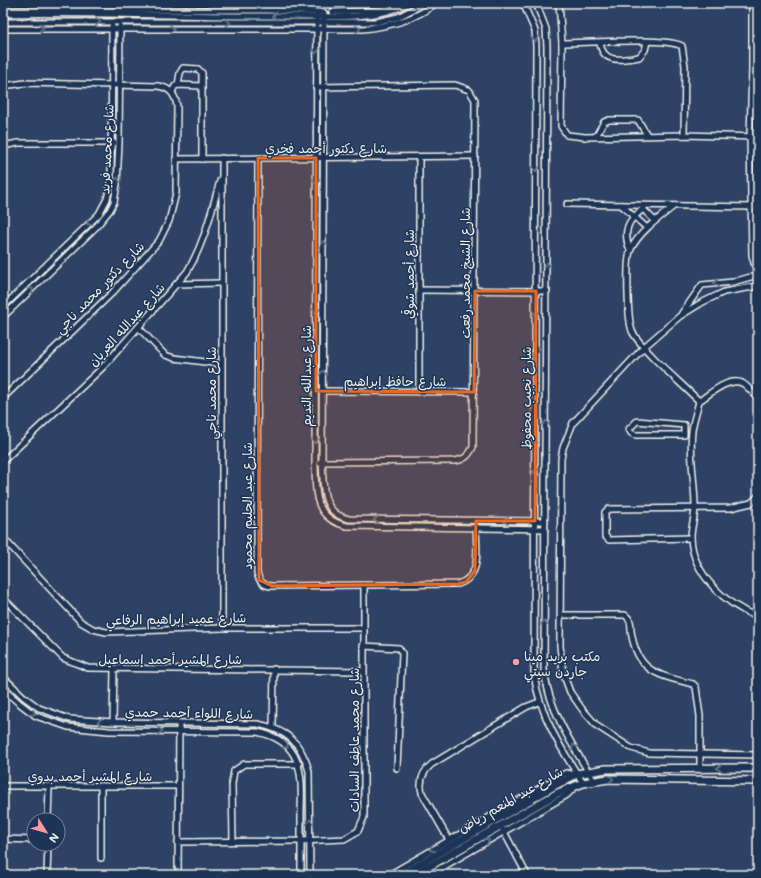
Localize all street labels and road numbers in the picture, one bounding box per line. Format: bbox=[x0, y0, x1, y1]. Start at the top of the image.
street label: شارع محمد فريد bbox=[95, 104, 119, 194]
street label: شارع دكتور أحمد فخري bbox=[265, 139, 387, 158]
street label: شارع الشيخ محمد رفعت bbox=[456, 208, 475, 338]
street label: شارع أحمد شوقي bbox=[400, 229, 419, 319]
street label: شارع دكتور محمد ناجي bbox=[50, 237, 150, 340]
street label: شارع عبدالله العريان bbox=[84, 279, 170, 371]
street label: شارع عبدالله النديم bbox=[297, 325, 317, 427]
street label: شارع محمد ناجي bbox=[202, 346, 223, 440]
street label: شارع نجيب محفوظ bbox=[517, 347, 536, 450]
street label: شارع حافظ إبراهيم bbox=[344, 372, 446, 392]
street label: شارع عبد الحليم محمود bbox=[238, 442, 258, 570]
street label: شارع عميد إبراهيم الرفاعي bbox=[106, 608, 246, 632]
street label: شارع المشير أحمد إسماعيل bbox=[98, 650, 242, 669]
street label: شارع محمد عاطف السادات bbox=[345, 668, 364, 812]
street label: شارع اللواء أحمد حمدي bbox=[125, 702, 253, 724]
street label: شارع عبد المنعم رياض bbox=[454, 762, 567, 839]
street label: شارع المشير أحمد بدوي bbox=[28, 767, 152, 786]

